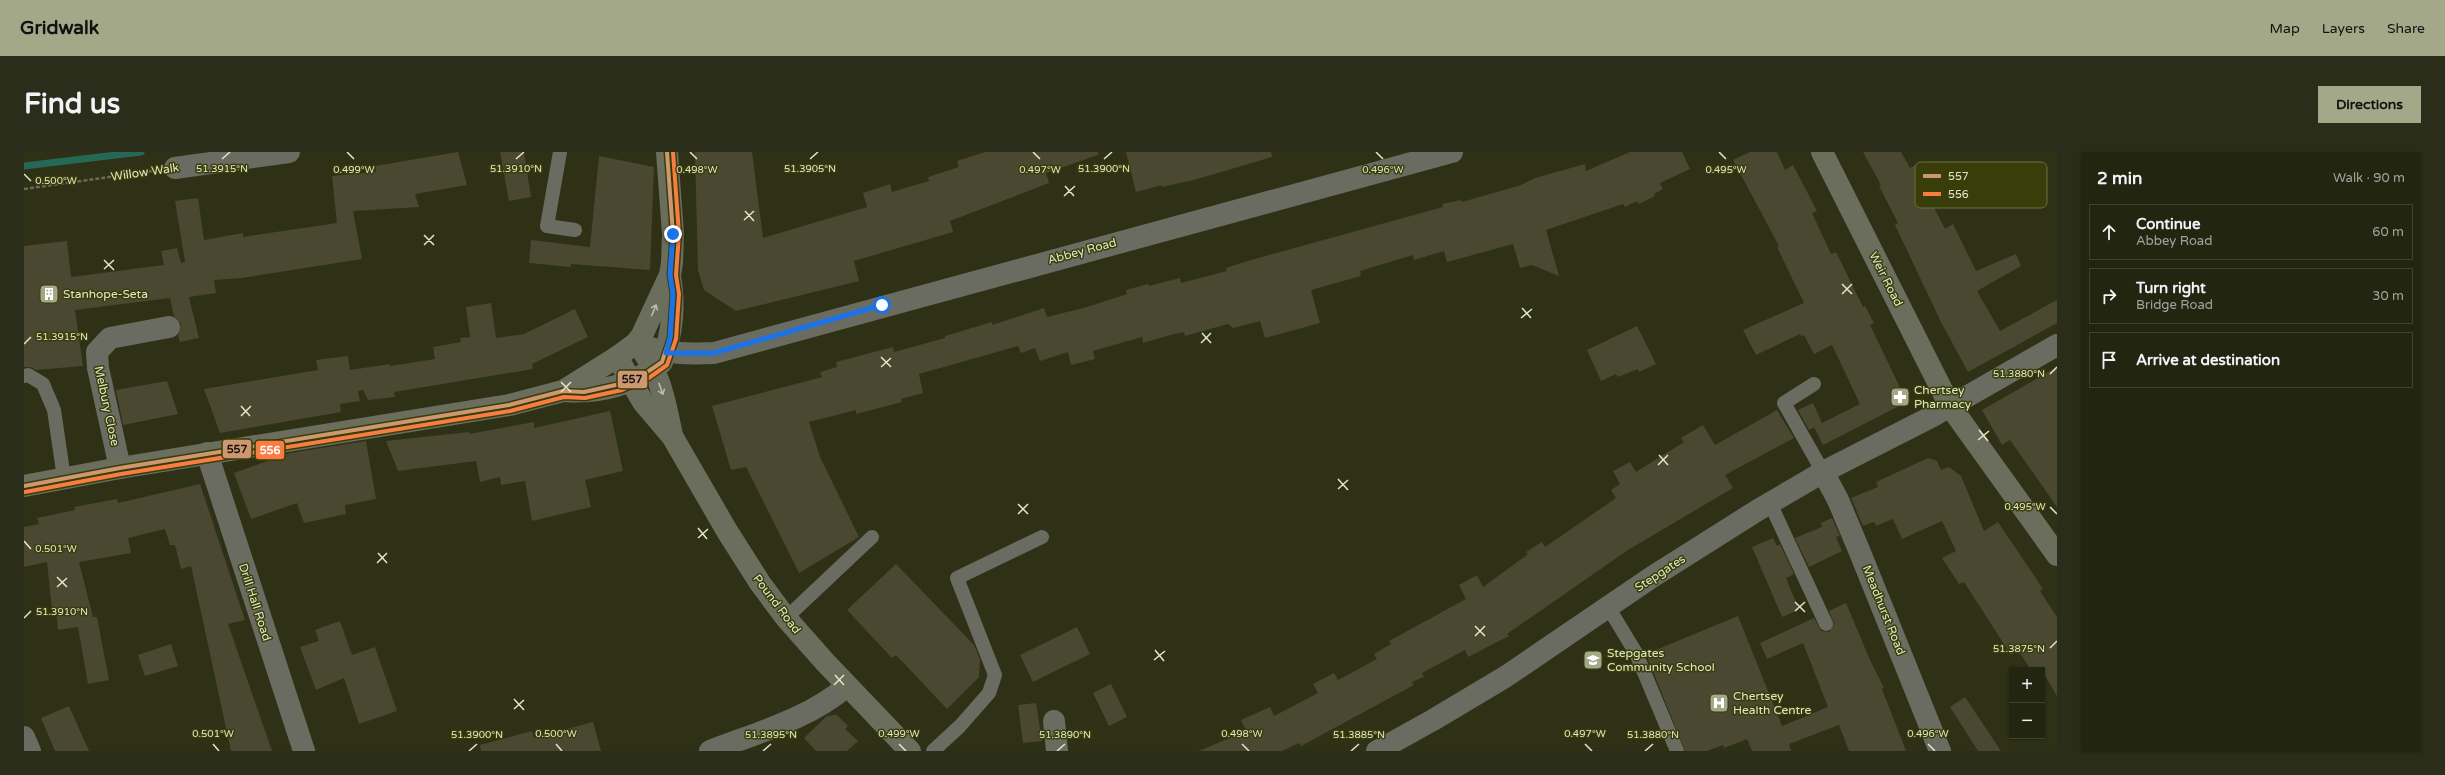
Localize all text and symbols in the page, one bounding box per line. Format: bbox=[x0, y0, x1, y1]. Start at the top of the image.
text: Gridwalk bbox=[20, 17, 99, 39]
text: Map bbox=[2270, 20, 2300, 37]
text: Layers bbox=[2322, 20, 2365, 37]
text: Share bbox=[2387, 20, 2425, 37]
button: Directions bbox=[2318, 86, 2421, 123]
text: Find us bbox=[24, 87, 120, 121]
street label: Willow Walk bbox=[110, 160, 180, 184]
legend bbox=[1915, 162, 2047, 208]
text: 51.3915°N bbox=[196, 163, 248, 175]
text: 51.3910°N bbox=[490, 163, 542, 175]
text: 51.3905°N bbox=[784, 163, 836, 175]
text: 51.3900°N bbox=[1078, 163, 1130, 175]
text: 0.499°W bbox=[333, 164, 375, 176]
text: 0.498°W bbox=[676, 164, 718, 176]
text: 0.497°W bbox=[1019, 164, 1061, 176]
text: 0.496°W bbox=[1362, 164, 1404, 176]
text: 0.495°W bbox=[1705, 164, 1747, 176]
text: 2 min bbox=[2097, 168, 2142, 189]
text: 557 bbox=[1948, 170, 1969, 183]
text: Walk · 90 m bbox=[2333, 170, 2405, 186]
text: 0.500°W bbox=[35, 175, 77, 187]
text: 556 bbox=[1948, 188, 1969, 201]
text: Continue bbox=[2136, 215, 2200, 233]
icon: ahead bbox=[2098, 221, 2120, 243]
text: 60 m bbox=[2372, 224, 2404, 240]
route end bbox=[664, 225, 682, 243]
text: Abbey Road bbox=[2136, 233, 2212, 249]
street label: Abbey Road bbox=[1046, 235, 1118, 267]
street label: Weir Road bbox=[1866, 249, 1906, 309]
text: Turn right bbox=[2136, 279, 2206, 297]
building icon: Stanhope-Seta bbox=[38, 283, 60, 305]
icon: right bbox=[2098, 285, 2120, 307]
place label: Stanhope-Seta bbox=[63, 287, 148, 301]
text: 30 m bbox=[2372, 288, 2404, 304]
route start bbox=[873, 296, 891, 314]
text: Bridge Road bbox=[2136, 297, 2213, 313]
one-way arrow bbox=[651, 304, 658, 316]
text: 51.3915°N bbox=[36, 331, 88, 343]
icon: arrive bbox=[2098, 349, 2120, 371]
text: Arrive at destination bbox=[2136, 351, 2280, 369]
street label: Melbury Close bbox=[92, 365, 122, 447]
text: 51.3880°N bbox=[1993, 368, 2045, 380]
line badge: 557 bbox=[617, 370, 648, 389]
text: 557 bbox=[622, 373, 642, 386]
one-way arrow bbox=[658, 383, 666, 395]
place label: Chertsey Pharmacy bbox=[1914, 383, 1972, 411]
pharmacy icon: Chertsey Pharmacy bbox=[1889, 386, 1911, 408]
line badge: 557 bbox=[222, 439, 252, 459]
line badge: 556 bbox=[255, 440, 285, 460]
text: 557 bbox=[227, 443, 247, 456]
text: 556 bbox=[260, 444, 280, 457]
text: 0.495°W bbox=[2004, 501, 2046, 513]
text: 0.501°W bbox=[35, 543, 77, 555]
street label: Stepgates bbox=[1632, 551, 1688, 594]
street label: Drill Hall Road bbox=[236, 561, 274, 643]
street label: Meadhurst Road bbox=[1860, 563, 1908, 657]
street label: Pound Road bbox=[750, 572, 804, 636]
text: 51.3910°N bbox=[36, 606, 88, 618]
text: 51.3875°N bbox=[1993, 643, 2045, 655]
place label: Stepgates Community School bbox=[1607, 646, 1715, 674]
school or university icon: Stepgates Community School bbox=[1582, 649, 1604, 671]
map controls bbox=[2009, 667, 2045, 739]
button: + bbox=[2009, 667, 2045, 703]
place label: Chertsey Health Centre bbox=[1733, 689, 1812, 717]
hospital icon: Chertsey Health Centre bbox=[1708, 692, 1730, 714]
button: − bbox=[2009, 703, 2045, 739]
text: 0.501°W bbox=[192, 728, 234, 740]
text: 0.500°W bbox=[535, 728, 577, 740]
text: 0.499°W bbox=[878, 728, 920, 740]
text: 0.498°W bbox=[1221, 728, 1263, 740]
text: 0.497°W bbox=[1564, 728, 1606, 740]
text: 0.496°W bbox=[1907, 728, 1949, 740]
text: 51.3900°N bbox=[451, 729, 503, 741]
text: 51.3895°N bbox=[745, 729, 797, 741]
text: 51.3890°N bbox=[1039, 729, 1091, 741]
text: 51.3885°N bbox=[1333, 729, 1385, 741]
text: 51.3880°N bbox=[1627, 729, 1679, 741]

